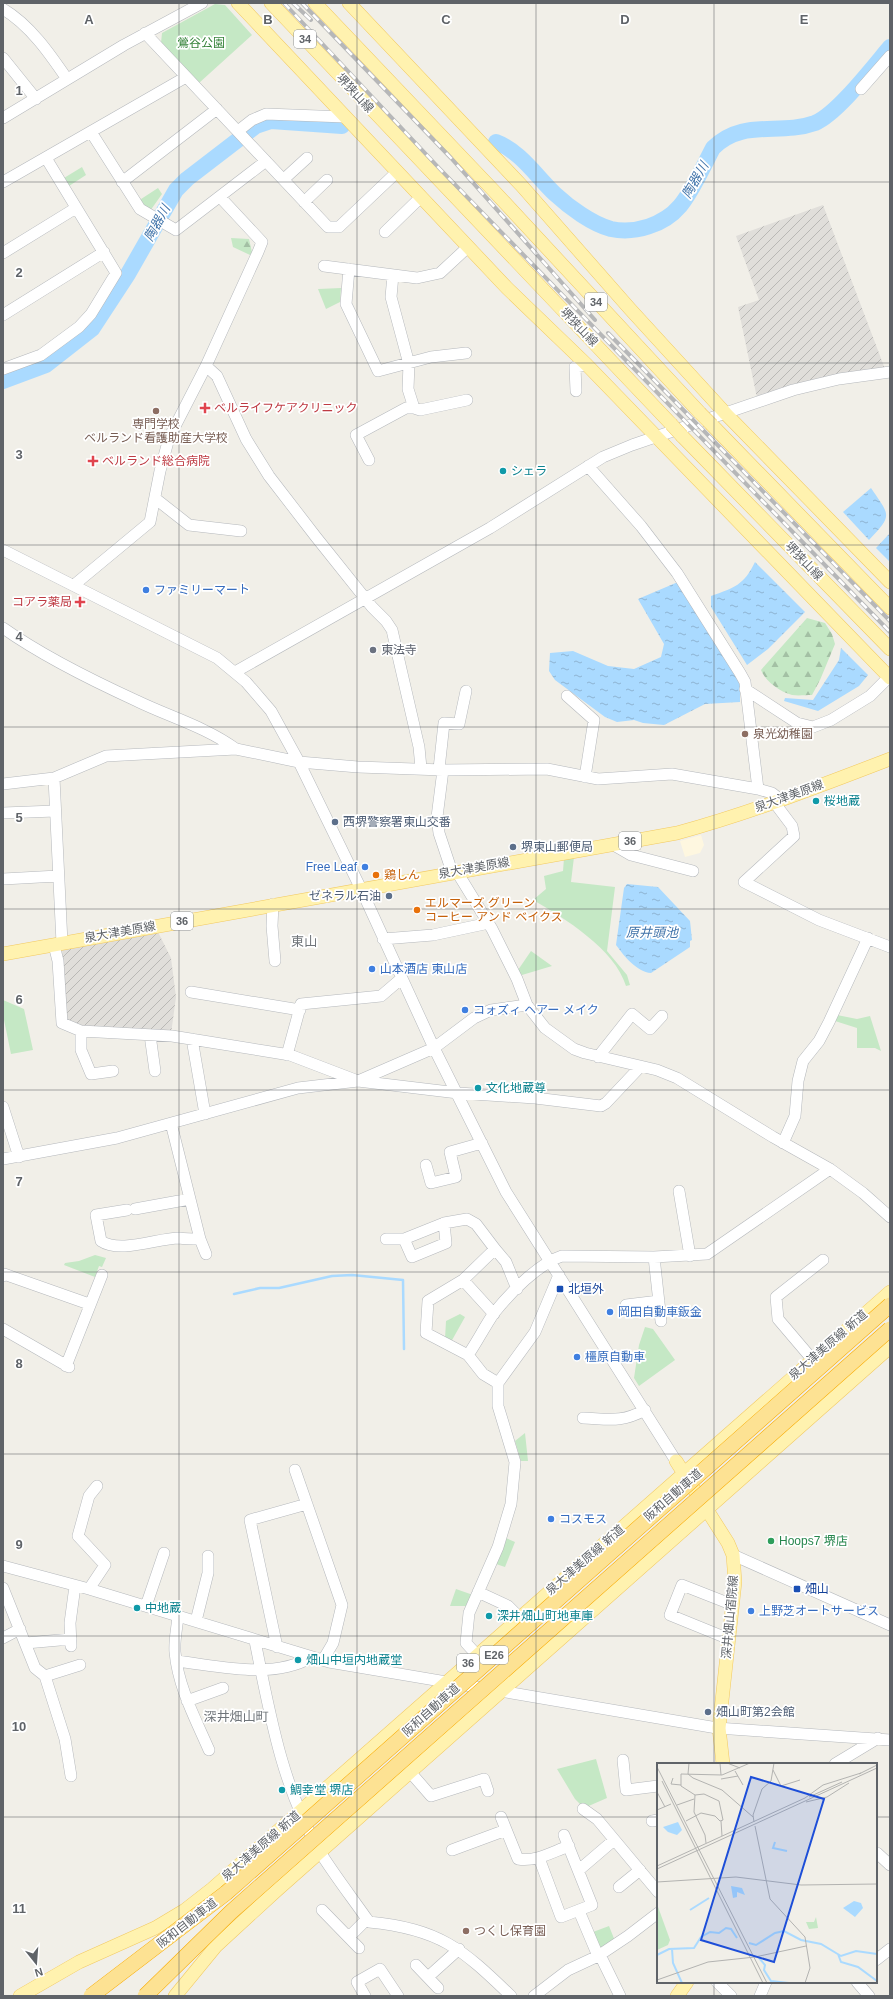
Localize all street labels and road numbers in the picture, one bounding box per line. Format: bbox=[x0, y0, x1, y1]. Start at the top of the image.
road number: 34 bbox=[294, 30, 316, 48]
street label: 堺狭山線 bbox=[334, 71, 376, 115]
road number: 34 bbox=[585, 293, 607, 311]
street label: 堺狭山線 bbox=[557, 305, 601, 349]
street label: 堺狭山線 bbox=[782, 539, 826, 583]
street label: 泉大津美原線 bbox=[753, 777, 825, 815]
road number: 36 bbox=[619, 832, 641, 850]
street label: 泉大津美原線 bbox=[437, 855, 511, 881]
road number: 36 bbox=[171, 912, 193, 930]
street label: 泉大津美原線 bbox=[83, 919, 157, 945]
street label: 泉大津美原線 新道 bbox=[786, 1307, 870, 1383]
street label: 阪和自動車道 bbox=[641, 1466, 705, 1524]
street label: 泉大津美原線 新道 bbox=[543, 1522, 627, 1598]
street label: 深井畑山宿院線 bbox=[719, 1575, 741, 1659]
road number: E26 bbox=[480, 1646, 508, 1664]
road number: 36 bbox=[457, 1654, 479, 1672]
street label: 阪和自動車道 bbox=[400, 1681, 462, 1739]
street label: 泉大津美原線 新道 bbox=[219, 1808, 303, 1884]
street label: 阪和自動車道 bbox=[154, 1895, 220, 1951]

